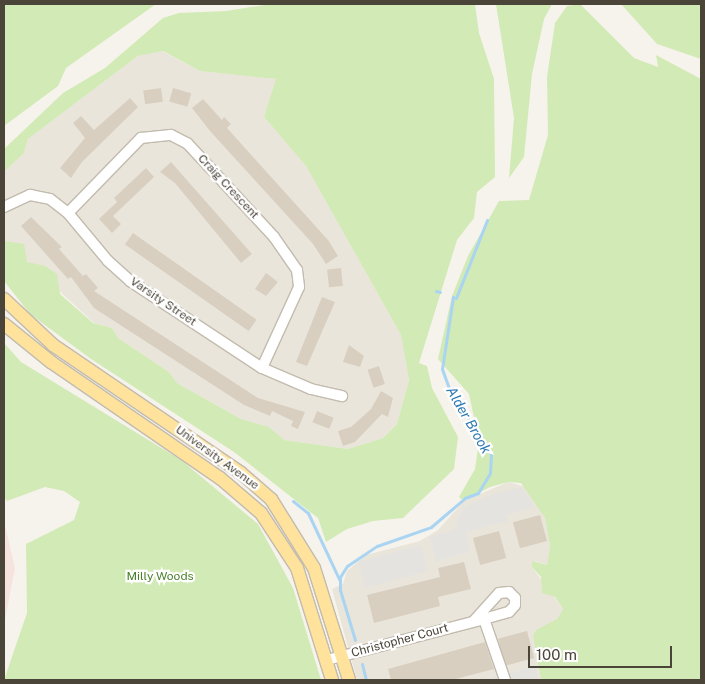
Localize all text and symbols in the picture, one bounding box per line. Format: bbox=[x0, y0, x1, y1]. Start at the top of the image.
street label: Craig Crescent bbox=[194, 152, 262, 222]
street label: Varsity Street bbox=[127, 275, 199, 329]
water label: Alder Brook bbox=[443, 383, 495, 457]
street label: University Avenue bbox=[172, 423, 262, 493]
park label: Milly Woods bbox=[126, 570, 194, 584]
street label: Christopher Court bbox=[350, 621, 450, 661]
scale bar bbox=[530, 636, 674, 668]
text: 100 m bbox=[536, 646, 577, 663]

